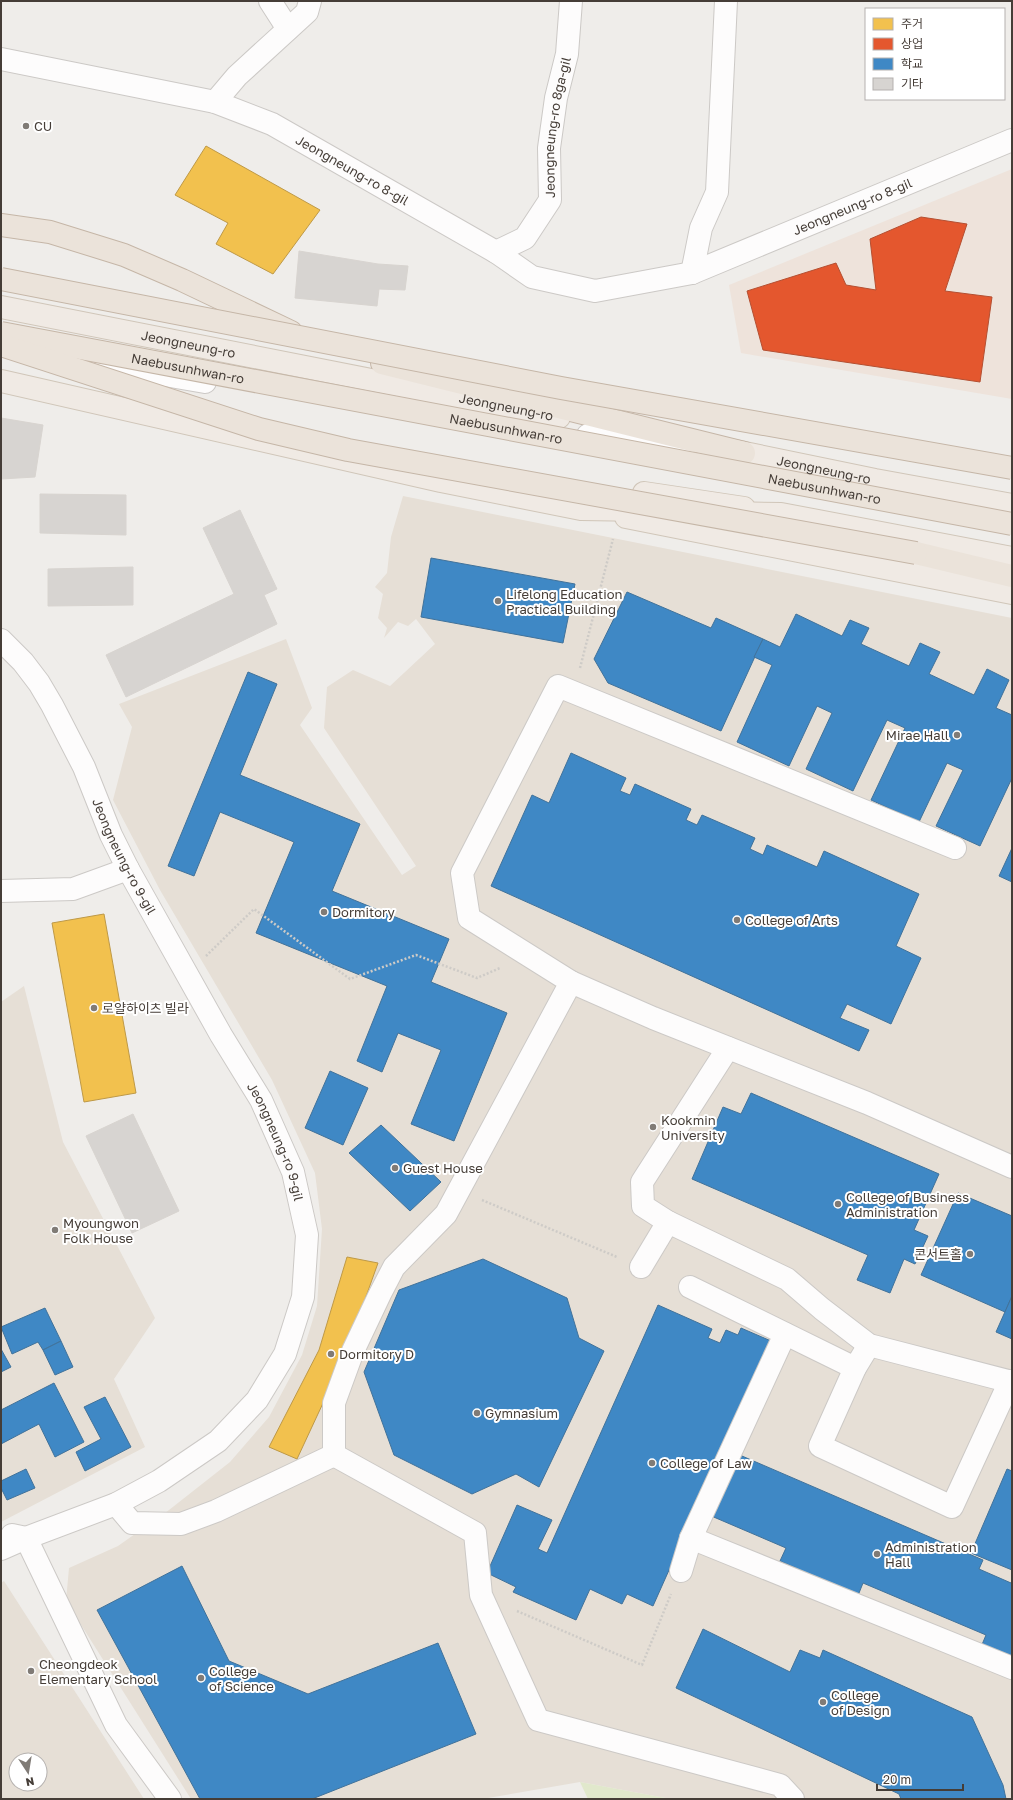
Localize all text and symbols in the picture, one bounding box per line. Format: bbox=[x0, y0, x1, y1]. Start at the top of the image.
legend bbox=[865, 8, 1005, 100]
text: 주거 bbox=[901, 16, 923, 31]
text: 상업 bbox=[901, 36, 923, 51]
street label: Jeongneung-ro 8ga-gil bbox=[541, 55, 574, 198]
text: 학교 bbox=[901, 56, 923, 71]
text: 기타 bbox=[901, 76, 923, 91]
place label: CU bbox=[34, 118, 52, 134]
marker: CU bbox=[21, 121, 31, 131]
street label: Jeongneung-ro 8-gil bbox=[293, 131, 412, 209]
street label: Jeongneung-ro 8-gil bbox=[790, 175, 914, 238]
street label: Jeongneung-ro bbox=[140, 327, 237, 361]
street label: Naebusunhwan-ro bbox=[130, 350, 246, 387]
street label: Jeongneung-ro bbox=[458, 390, 555, 424]
street label: Naebusunhwan-ro bbox=[448, 410, 564, 447]
street label: Jeongneung-ro bbox=[775, 452, 873, 487]
street label: Naebusunhwan-ro bbox=[767, 470, 882, 507]
place label: Lifelong Education Practical Building bbox=[506, 586, 623, 617]
marker: Lifelong Education Practical Building bbox=[493, 596, 503, 606]
place label: Mirae Hall bbox=[886, 727, 949, 743]
marker: Mirae Hall bbox=[952, 730, 962, 740]
street label: Jeongneung-ro 9-gil bbox=[89, 796, 160, 917]
place label: Dormitory bbox=[332, 904, 395, 920]
marker: Dormitory bbox=[319, 907, 329, 917]
place label: College of Arts bbox=[745, 912, 838, 928]
marker: College of Arts bbox=[732, 915, 742, 925]
place label: 로얄하이츠 빌라 bbox=[102, 1000, 189, 1016]
marker: 로얄하이츠 빌라 bbox=[89, 1003, 99, 1013]
street label: Jeongneung-ro 9-gil bbox=[244, 1079, 307, 1202]
place label: Kookmin University bbox=[661, 1112, 725, 1143]
marker: Kookmin University bbox=[648, 1122, 658, 1132]
place label: Guest House bbox=[403, 1160, 483, 1176]
marker: Guest House bbox=[390, 1163, 400, 1173]
place label: College of Business Administration bbox=[846, 1189, 969, 1220]
marker: College of Business Administration bbox=[833, 1199, 843, 1209]
place label: Myoungwon Folk House bbox=[63, 1215, 139, 1246]
marker: Myoungwon Folk House bbox=[50, 1225, 60, 1235]
place label: 콘서트홀 bbox=[914, 1246, 962, 1262]
marker: 콘서트홀 bbox=[965, 1249, 975, 1259]
place label: Dormitory D bbox=[339, 1346, 414, 1362]
marker: Dormitory D bbox=[326, 1349, 336, 1359]
place label: Gymnasium bbox=[485, 1405, 558, 1421]
marker: Gymnasium bbox=[472, 1408, 482, 1418]
place label: College of Law bbox=[660, 1455, 753, 1471]
marker: College of Law bbox=[647, 1458, 657, 1468]
place label: Administration Hall bbox=[885, 1539, 977, 1570]
marker: Administration Hall bbox=[872, 1549, 882, 1559]
place label: Cheongdeok Elementary School bbox=[39, 1656, 157, 1687]
place label: College of Science bbox=[209, 1663, 274, 1694]
marker: Cheongdeok Elementary School bbox=[26, 1666, 36, 1676]
marker: College of Science bbox=[196, 1673, 206, 1683]
place label: College of Design bbox=[831, 1687, 890, 1718]
marker: College of Design bbox=[818, 1697, 828, 1707]
north arrow bbox=[8, 1752, 48, 1792]
scale bar bbox=[877, 1766, 963, 1792]
text: 20 m bbox=[883, 1772, 911, 1787]
text: N bbox=[25, 1775, 36, 1789]

